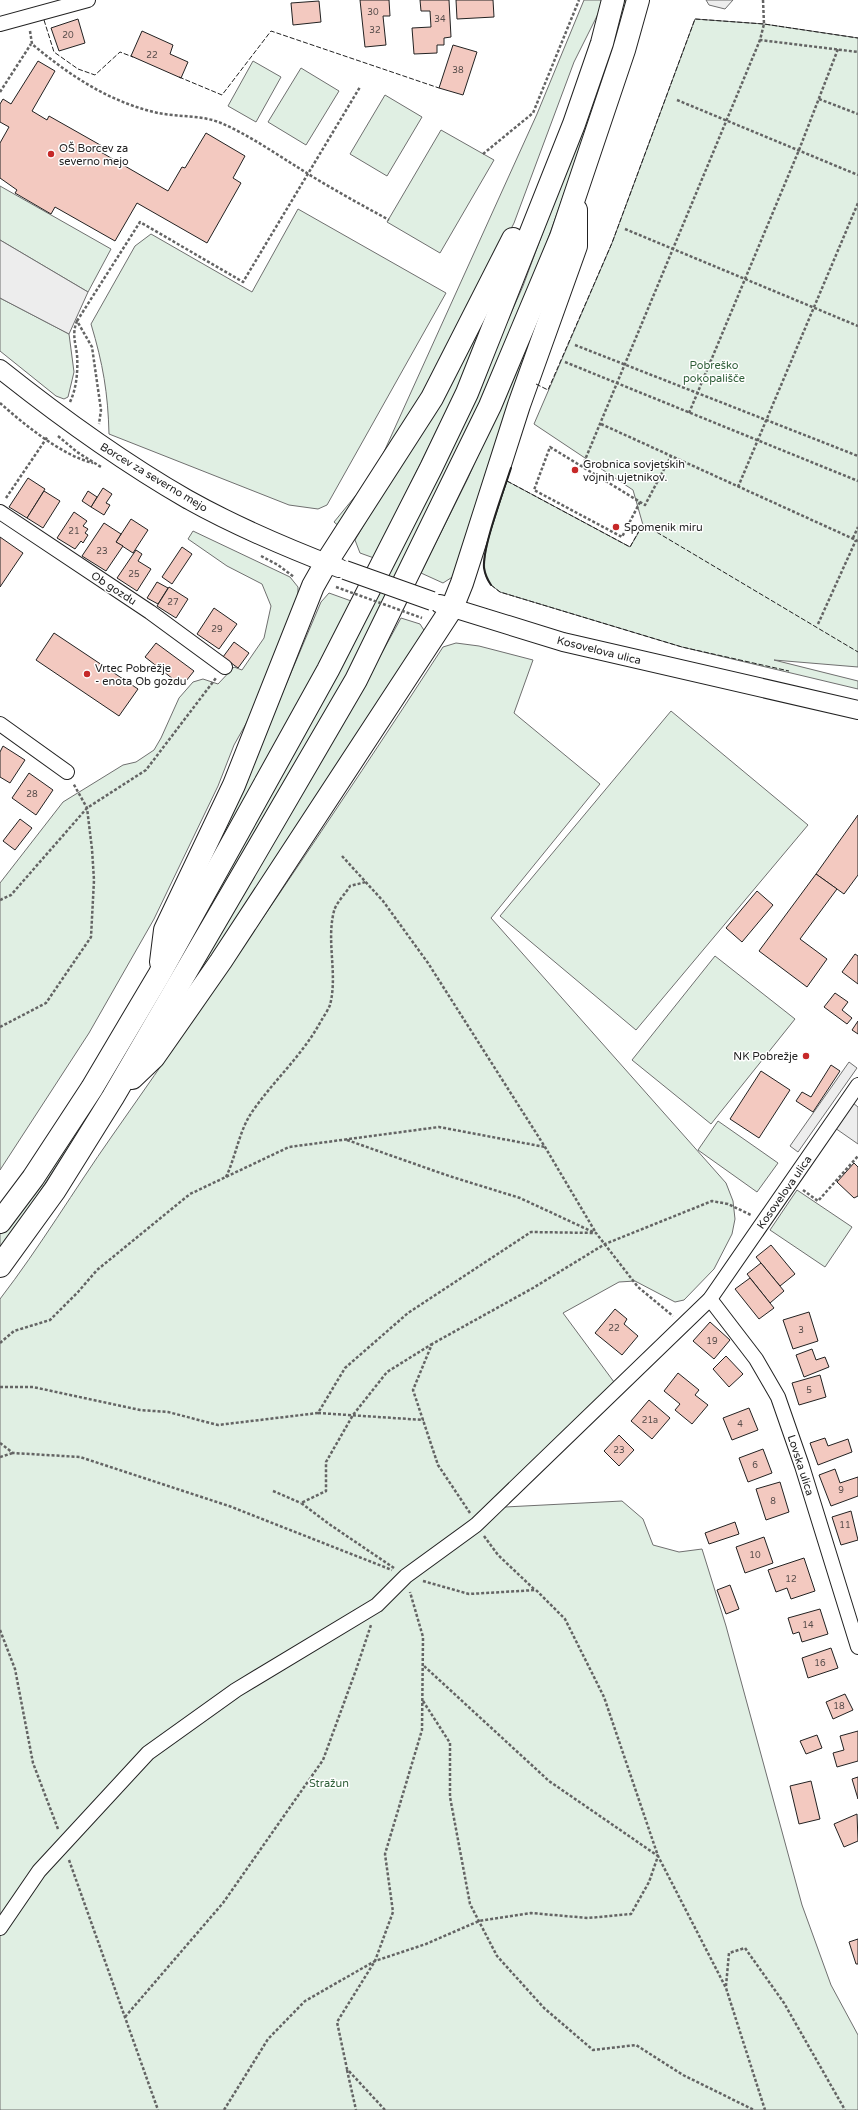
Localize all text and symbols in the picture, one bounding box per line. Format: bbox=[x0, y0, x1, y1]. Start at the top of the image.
house number: 30 bbox=[367, 7, 379, 18]
house number: 34 bbox=[434, 14, 446, 25]
house number: 32 bbox=[369, 25, 381, 36]
house number: 20 bbox=[62, 30, 74, 41]
house number: 22 bbox=[146, 50, 158, 61]
house number: 38 bbox=[452, 65, 464, 76]
place label: OŠ Borcev za severno mejo bbox=[59, 141, 129, 168]
marker: OŠ Borcev za severno mejo bbox=[46, 149, 56, 159]
park label: Pobreško pokopališče bbox=[683, 359, 745, 385]
street label: Borcev za severno mejo bbox=[98, 440, 210, 515]
place label: Grobnica sovjetskih vojnih ujetnikov. bbox=[583, 458, 685, 484]
marker: Grobnica sovjetskih vojnih ujetnikov. bbox=[570, 465, 580, 475]
place label: Spomenik miru bbox=[624, 521, 703, 534]
marker: Spomenik miru bbox=[611, 522, 621, 532]
house number: 21 bbox=[68, 526, 80, 537]
house number: 23 bbox=[96, 546, 108, 557]
street label: Ob gozdu bbox=[89, 569, 139, 608]
house number: 25 bbox=[128, 569, 140, 580]
house number: 27 bbox=[167, 597, 179, 608]
house number: 29 bbox=[211, 624, 223, 635]
street label: Kosovelova ulica bbox=[555, 634, 642, 667]
place label: Vrtec Pobrežje - enota Ob gozdu bbox=[95, 662, 187, 688]
marker: Vrtec Pobrežje - enota Ob gozdu bbox=[82, 669, 92, 679]
house number: 28 bbox=[26, 789, 38, 800]
place label: NK Pobrežje bbox=[733, 1050, 798, 1063]
marker: NK Pobrežje bbox=[801, 1051, 811, 1061]
street label: Kosovelova ulica bbox=[754, 1153, 814, 1231]
house number: 22 bbox=[608, 1323, 620, 1334]
house number: 3 bbox=[798, 1325, 804, 1336]
house number: 19 bbox=[706, 1336, 718, 1347]
house number: 5 bbox=[806, 1385, 812, 1396]
house number: 21a bbox=[642, 1415, 658, 1426]
house number: 4 bbox=[737, 1419, 743, 1430]
street label: Lovska ulica bbox=[785, 1433, 816, 1497]
house number: 23 bbox=[613, 1445, 625, 1456]
house number: 6 bbox=[752, 1460, 758, 1471]
house number: 9 bbox=[838, 1485, 844, 1496]
house number: 8 bbox=[770, 1496, 776, 1507]
house number: 11 bbox=[839, 1520, 851, 1531]
house number: 10 bbox=[749, 1550, 761, 1561]
house number: 12 bbox=[785, 1574, 797, 1585]
house number: 14 bbox=[802, 1620, 814, 1631]
house number: 16 bbox=[814, 1658, 826, 1669]
house number: 18 bbox=[833, 1701, 845, 1712]
park label: Stražun bbox=[309, 1777, 349, 1790]

